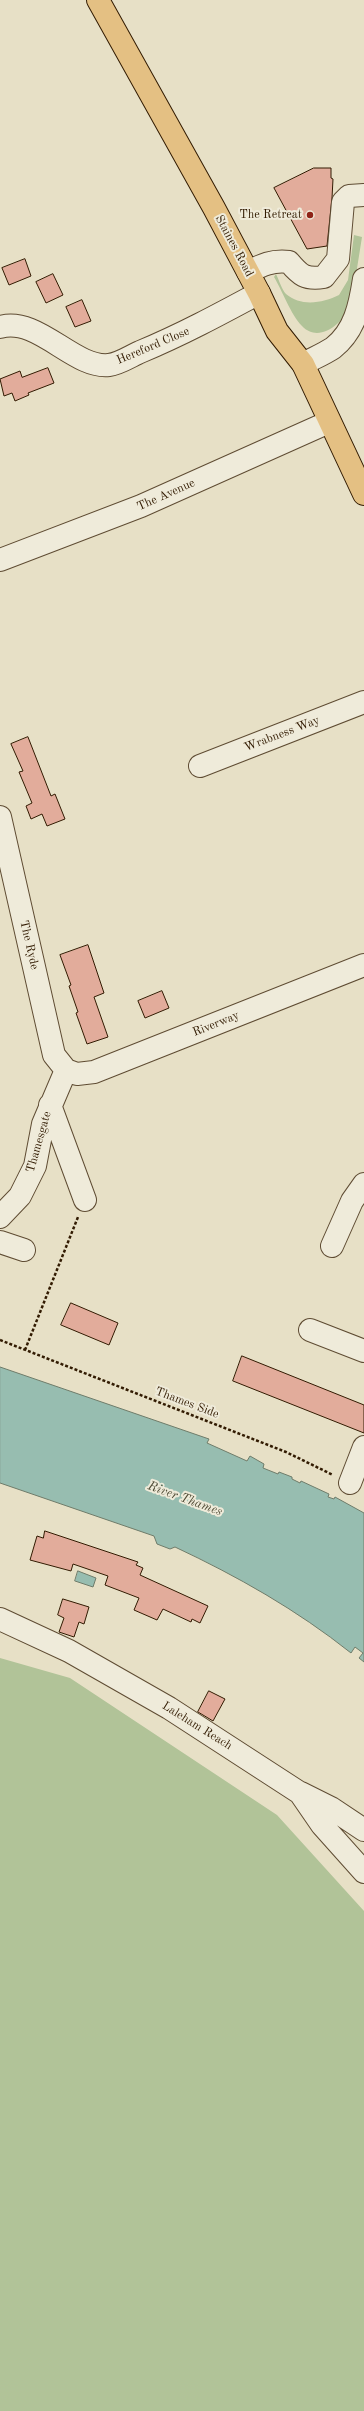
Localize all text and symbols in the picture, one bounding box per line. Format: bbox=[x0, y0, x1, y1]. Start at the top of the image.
place label: The Retreat bbox=[239, 208, 302, 222]
marker: The Retreat bbox=[305, 210, 315, 220]
street label: Staines Road bbox=[212, 213, 256, 279]
street label: Hereford Close bbox=[114, 324, 192, 368]
street label: The Avenue bbox=[135, 476, 197, 514]
street label: Wrabness Way bbox=[242, 713, 322, 755]
street label: The Ryde bbox=[16, 919, 42, 971]
street label: Riverway bbox=[191, 1008, 241, 1040]
street label: Thamesgate bbox=[23, 1110, 55, 1174]
street label: Thames Side bbox=[153, 1384, 221, 1422]
water label: River Thames bbox=[146, 1478, 224, 1520]
street label: Laleham Reach bbox=[159, 1699, 235, 1753]

